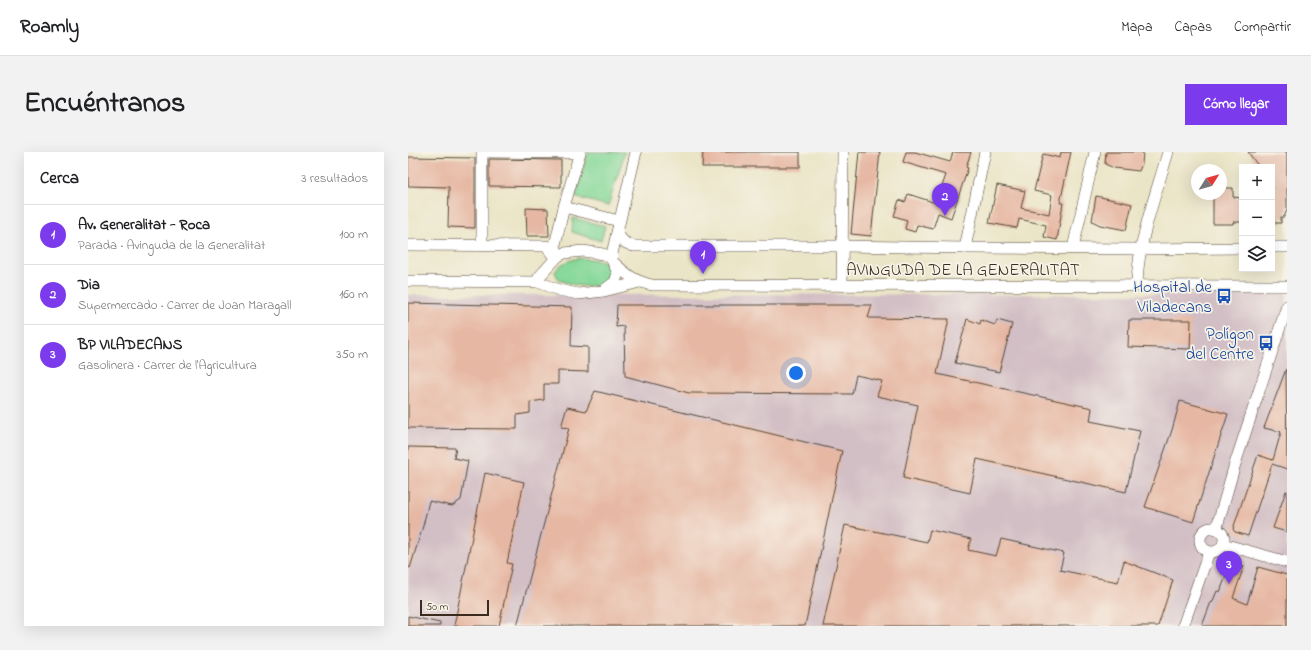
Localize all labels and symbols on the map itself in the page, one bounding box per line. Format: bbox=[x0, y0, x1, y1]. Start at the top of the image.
north arrow bbox=[1191, 164, 1227, 200]
pin: 2 bbox=[932, 183, 958, 216]
pin: 1 bbox=[690, 241, 716, 274]
street label: AVINGUDA DE LA GENERALITAT bbox=[846, 258, 1080, 283]
place label: Hospital de Viladecans bbox=[1133, 275, 1212, 320]
bus stop icon: Hospital de Viladecans bbox=[1215, 287, 1233, 305]
place label: Polígon del Centre bbox=[1186, 322, 1254, 367]
bus stop icon: Polígon del Centre bbox=[1257, 334, 1275, 352]
your location bbox=[786, 363, 806, 383]
pin: 3 bbox=[1216, 551, 1242, 584]
scale bar bbox=[420, 598, 489, 617]

